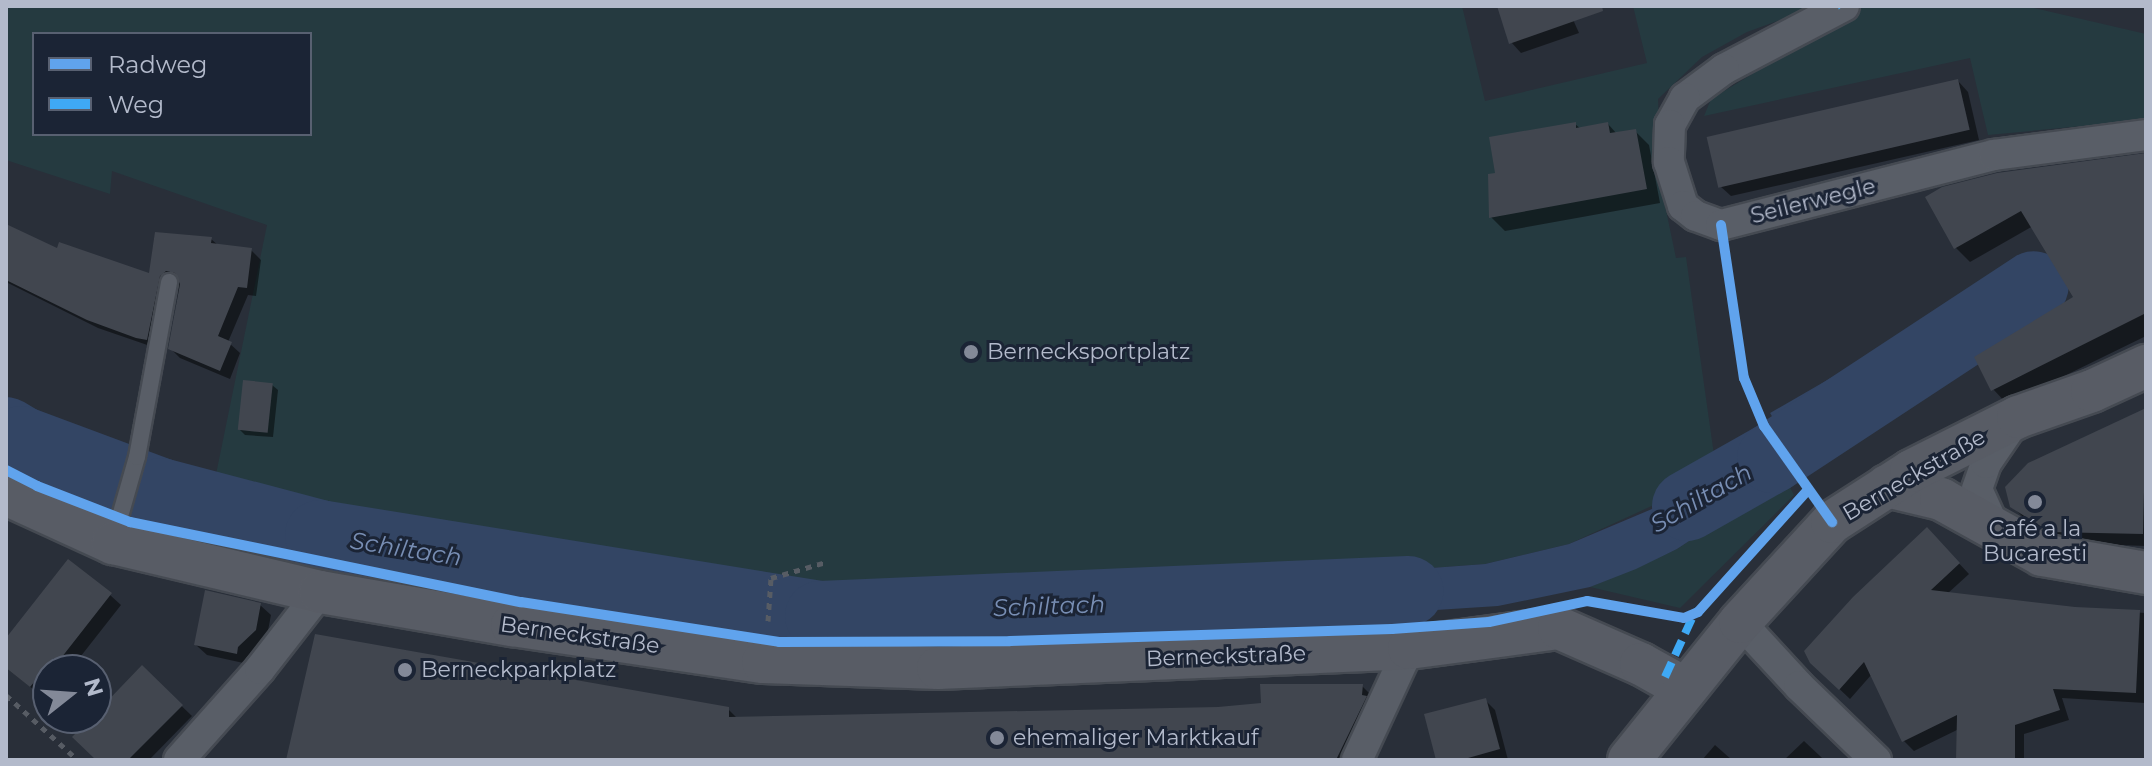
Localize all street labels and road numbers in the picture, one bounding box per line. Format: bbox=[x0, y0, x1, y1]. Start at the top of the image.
street label: Seilerwegle bbox=[1748, 173, 1878, 229]
street label: Berneckstraße bbox=[1838, 424, 1990, 526]
street label: Berneckstraße bbox=[499, 611, 661, 659]
street label: Berneckstraße bbox=[1145, 640, 1307, 672]

